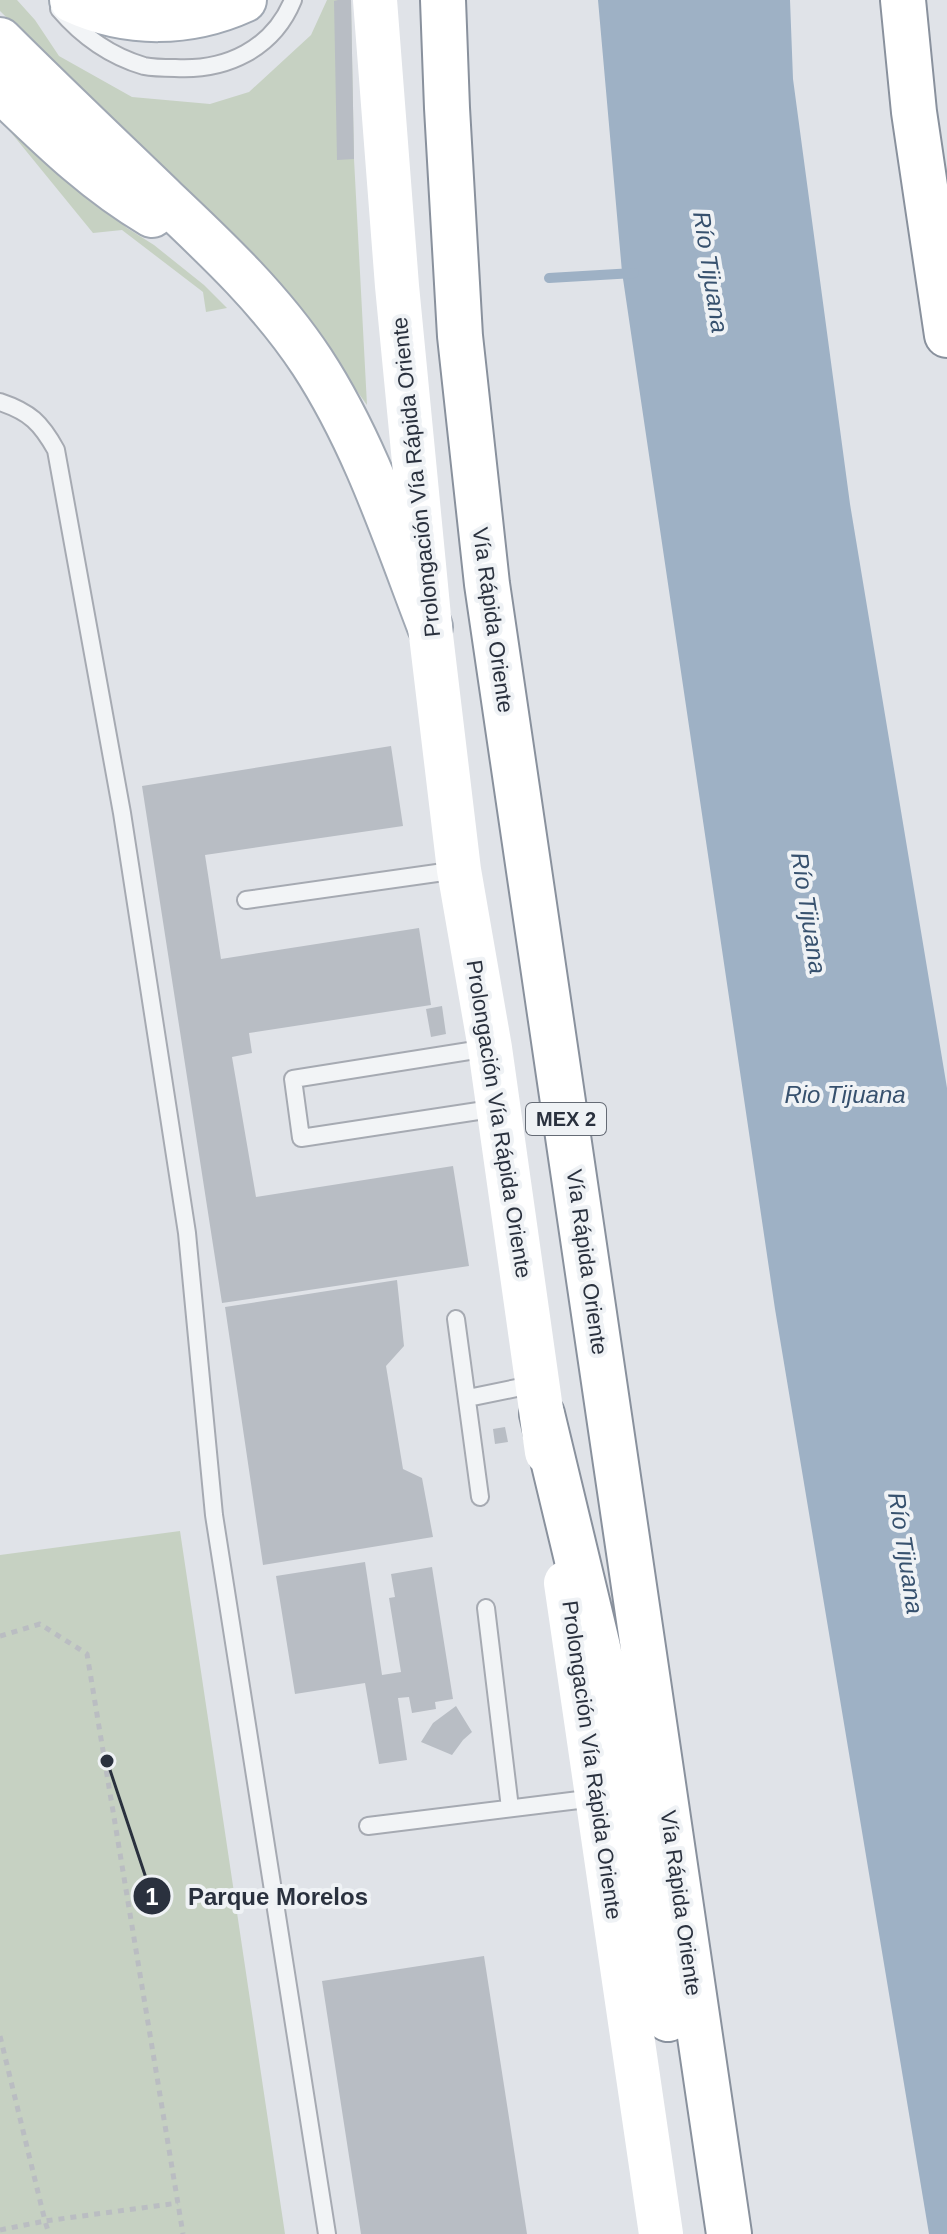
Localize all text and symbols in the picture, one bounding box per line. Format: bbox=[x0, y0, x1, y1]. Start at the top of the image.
water label: Río Tijuana bbox=[688, 209, 734, 335]
street label: Prolongación Vía Rápida Oriente bbox=[387, 316, 445, 638]
street label: Vía Rápida Oriente bbox=[468, 526, 518, 714]
water label: Río Tijuana bbox=[786, 850, 832, 976]
street label: Prolongación Vía Rápida Oriente bbox=[461, 958, 537, 1280]
water label: Rio Tijuana bbox=[784, 1081, 906, 1108]
road number: MEX 2 bbox=[526, 1103, 606, 1135]
street label: Vía Rápida Oriente bbox=[562, 1168, 612, 1356]
water label: Río Tijuana bbox=[883, 1490, 929, 1616]
street label: Prolongación Vía Rápida Oriente bbox=[557, 1599, 627, 1921]
street label: Vía Rápida Oriente bbox=[656, 1809, 706, 1997]
callout: Parque Morelos bbox=[132, 1872, 384, 1920]
text: 1 bbox=[145, 1883, 159, 1910]
text: Parque Morelos bbox=[188, 1883, 368, 1910]

